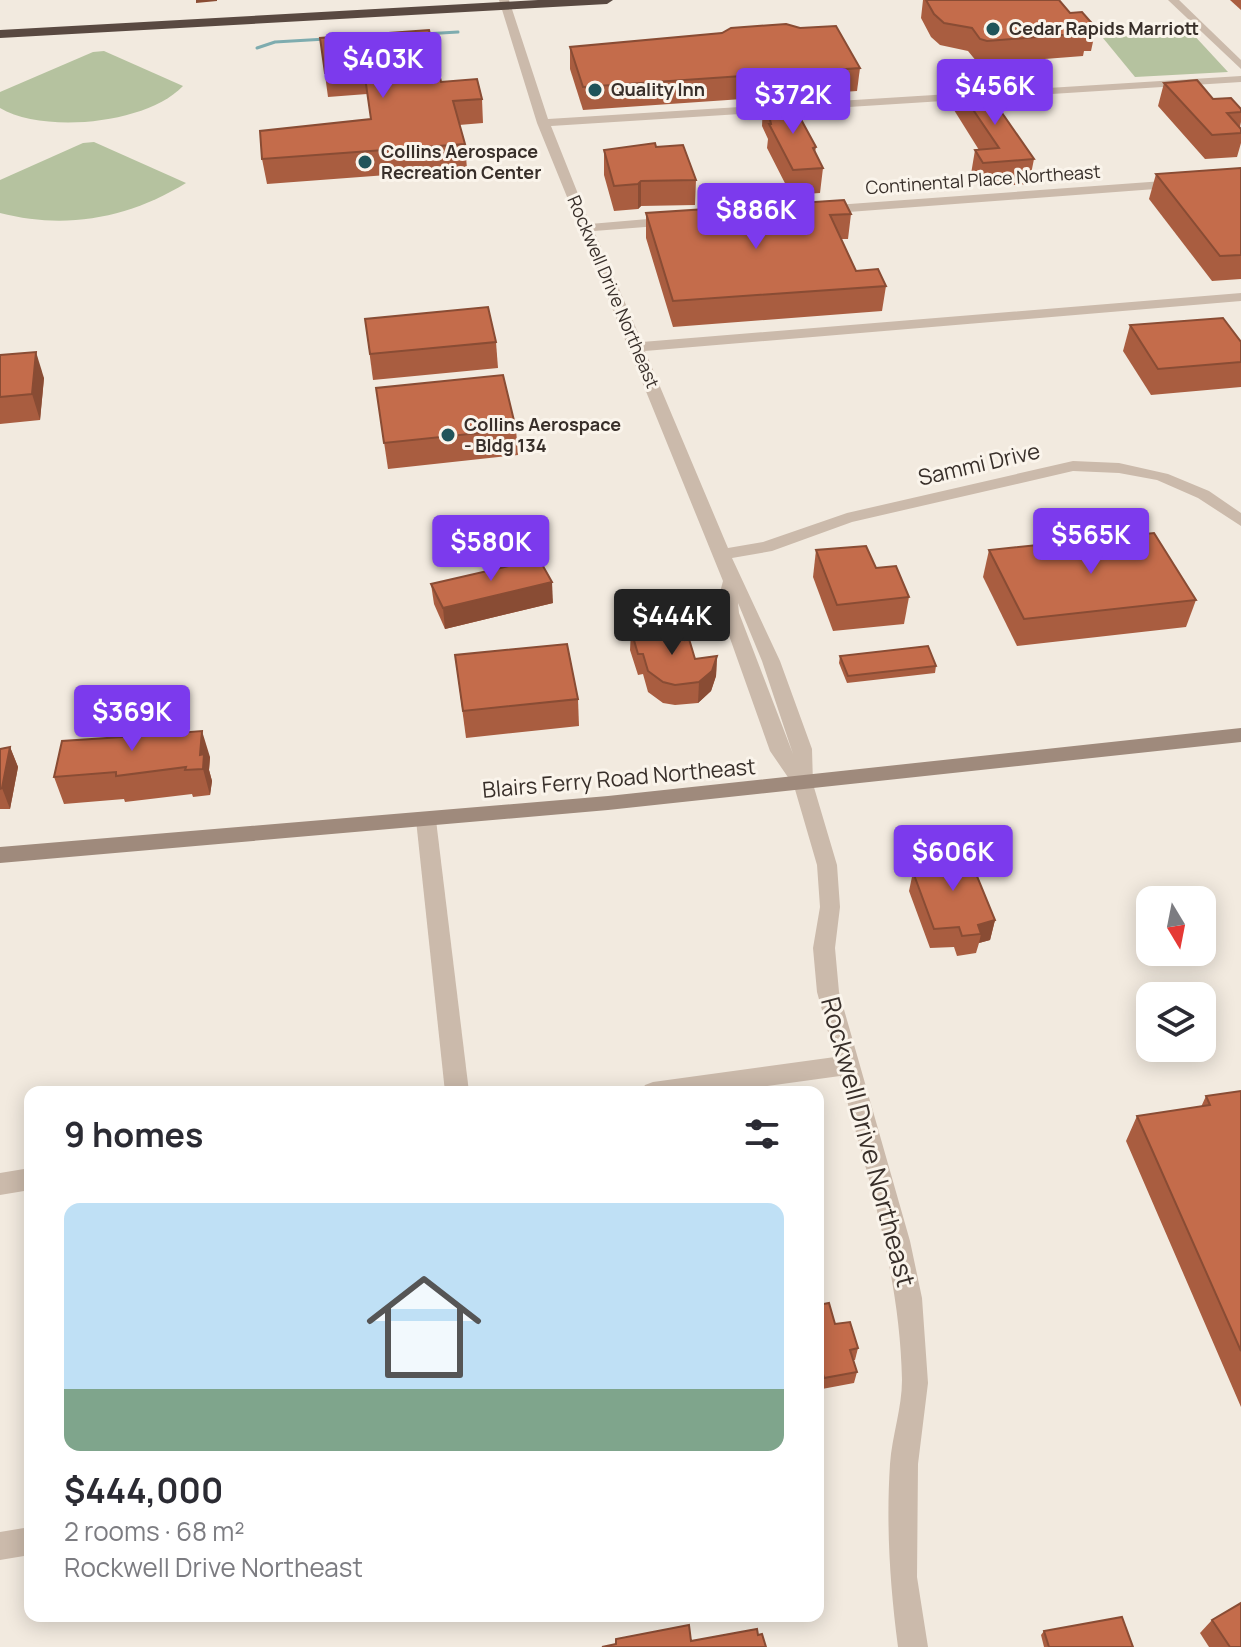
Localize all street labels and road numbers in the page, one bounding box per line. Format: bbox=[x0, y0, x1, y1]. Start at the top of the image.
street label: Continental Place Northeast bbox=[865, 159, 1101, 199]
street label: Rockwell Drive Northeast bbox=[562, 192, 665, 392]
street label: Sammi Drive bbox=[915, 435, 1043, 493]
street label: Blairs Ferry Road Northeast bbox=[481, 751, 757, 805]
street label: Rockwell Drive Northeast bbox=[813, 993, 925, 1291]

